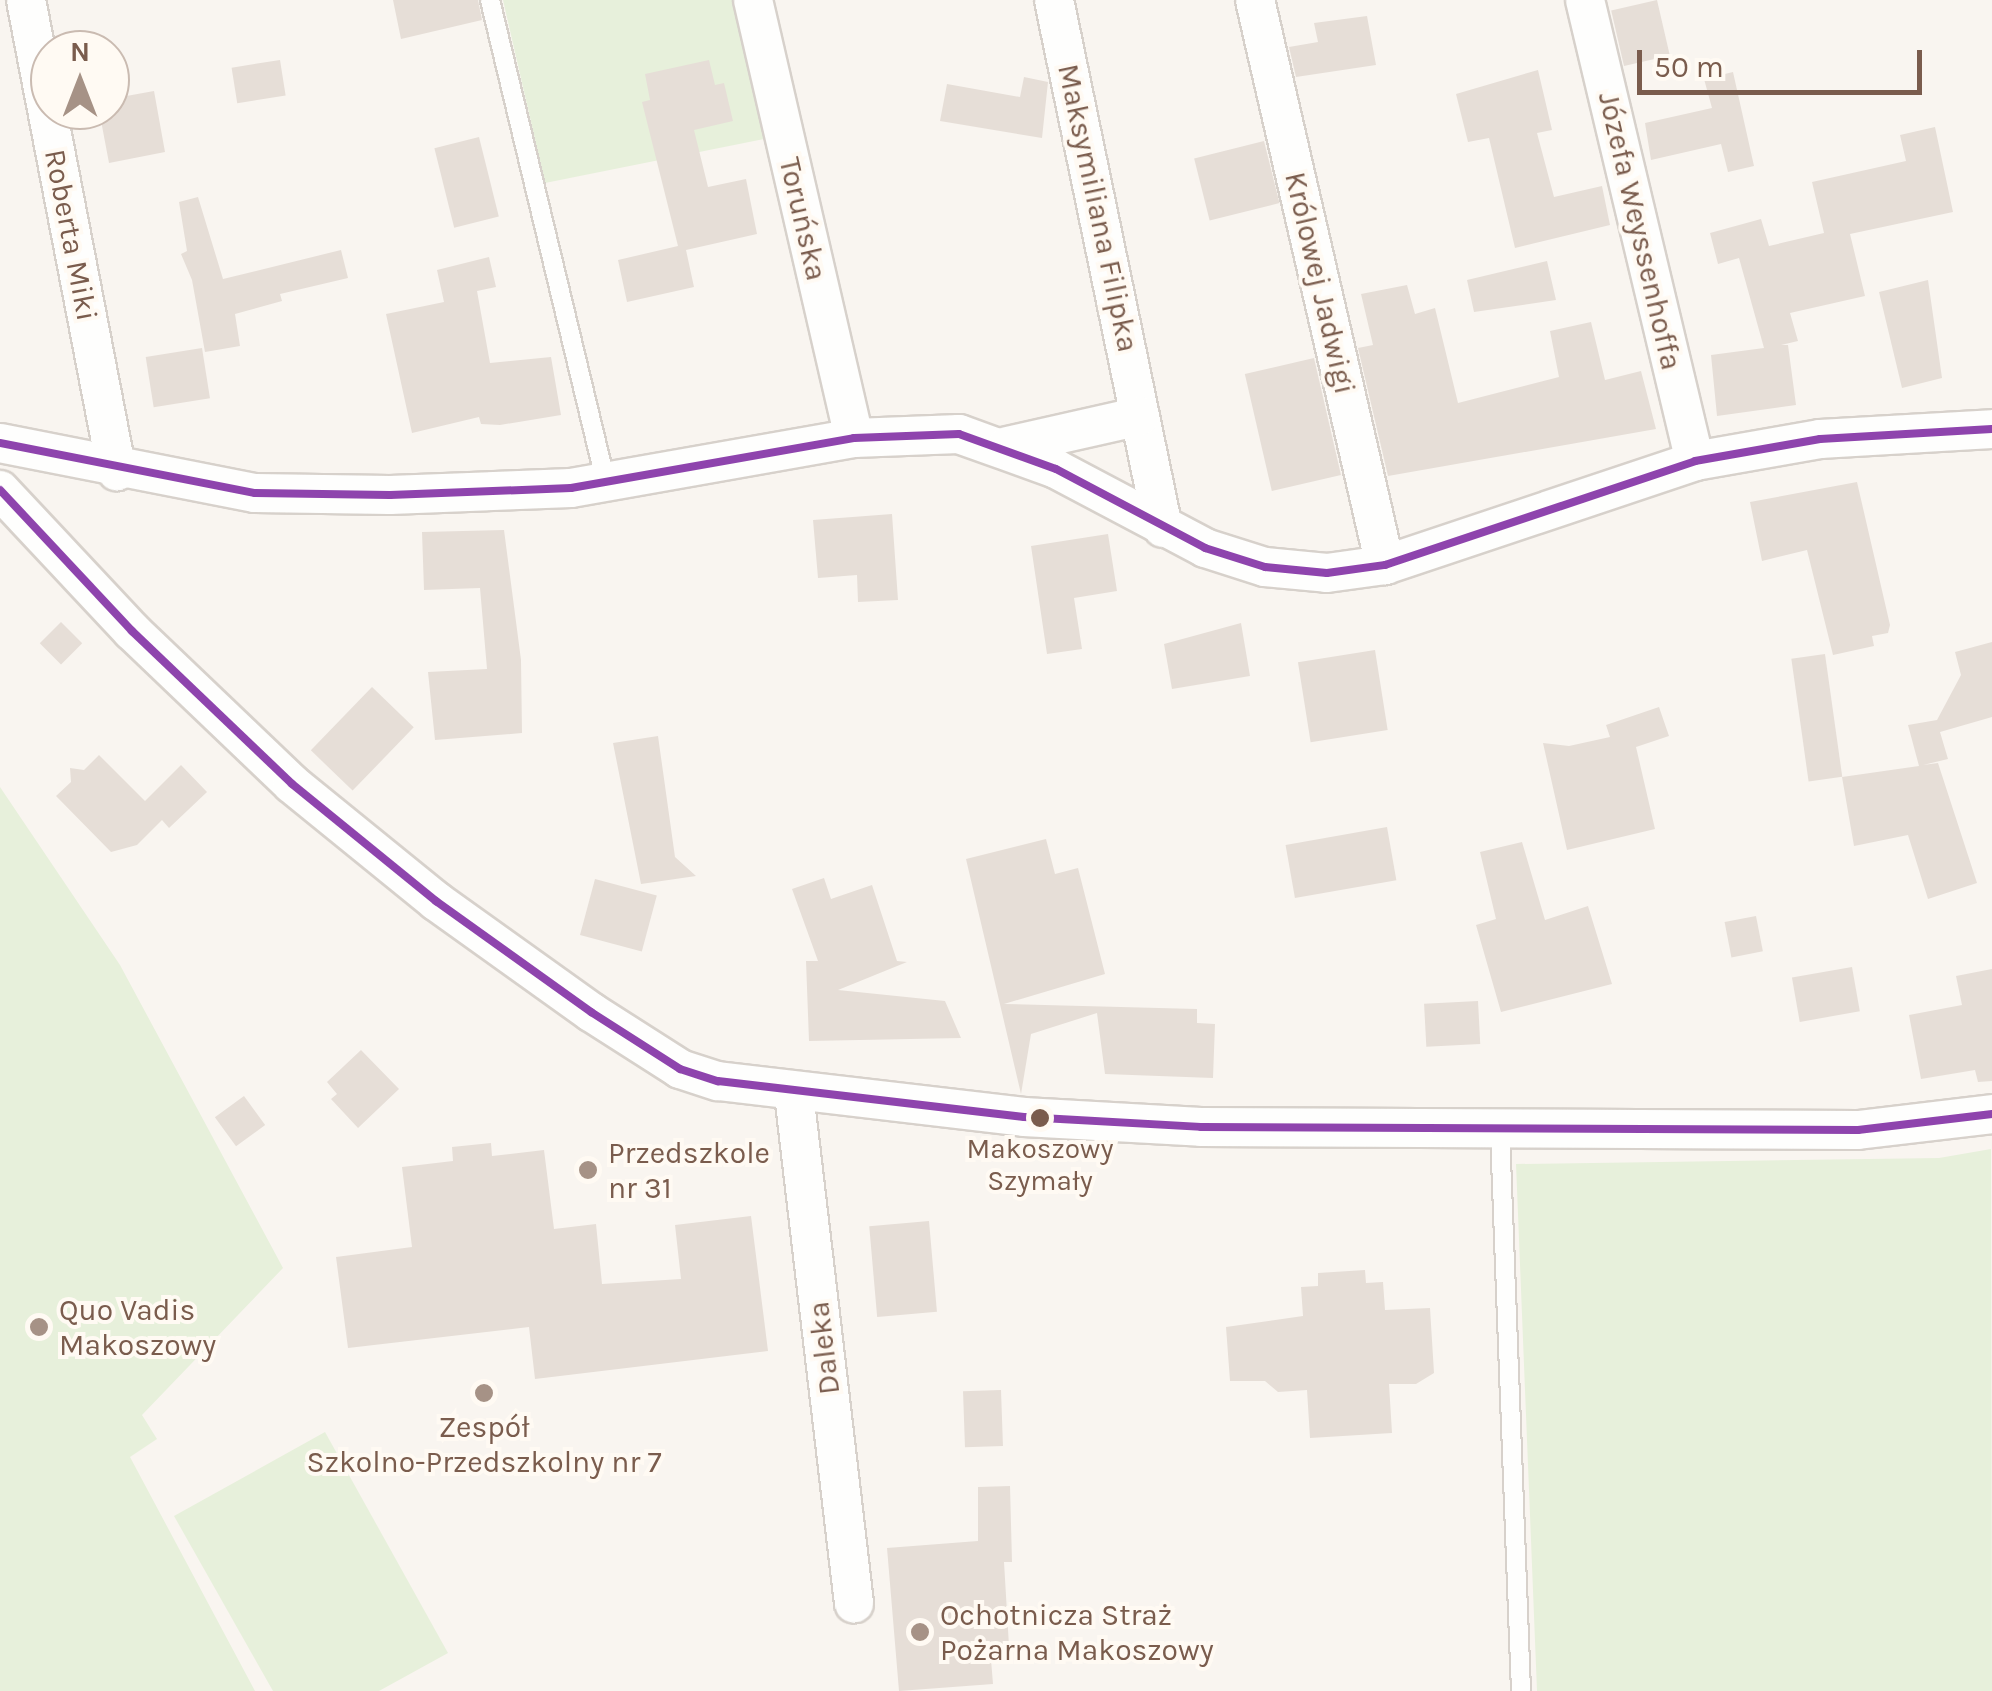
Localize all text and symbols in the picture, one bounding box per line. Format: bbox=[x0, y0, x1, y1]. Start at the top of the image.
north arrow bbox=[30, 30, 130, 130]
scale bar bbox=[1642, 30, 1927, 92]
text: N bbox=[70, 35, 90, 68]
text: 50 m bbox=[1654, 49, 1724, 85]
street label: Maksymiliana Filipka bbox=[1050, 61, 1146, 355]
street label: Józefa Weyssenhoffa bbox=[1591, 89, 1689, 373]
street label: Roberta Miki bbox=[37, 146, 105, 324]
street label: Toruńska bbox=[771, 154, 835, 284]
street label: Królowej Jadwigi bbox=[1277, 168, 1363, 398]
marker: Makoszowy Szymały bbox=[1030, 1108, 1050, 1128]
place label: Makoszowy Szymały bbox=[967, 1132, 1113, 1198]
place label: Przedszkole nr 31 bbox=[608, 1135, 770, 1206]
marker: Przedszkole nr 31 bbox=[577, 1159, 599, 1181]
place label: Quo Vadis Makoszowy bbox=[59, 1292, 216, 1362]
street label: Daleka bbox=[800, 1299, 848, 1397]
marker: Quo Vadis Makoszowy bbox=[28, 1316, 50, 1338]
marker: Zespół Szkolno-Przedszkolny nr 7 bbox=[473, 1382, 495, 1404]
place label: Zespół Szkolno-Przedszkolny nr 7 bbox=[307, 1409, 661, 1480]
place label: Ochotnicza Straż Pożarna Makoszowy bbox=[940, 1597, 1214, 1668]
marker: Ochotnicza Straż Pożarna Makoszowy bbox=[909, 1621, 931, 1643]

